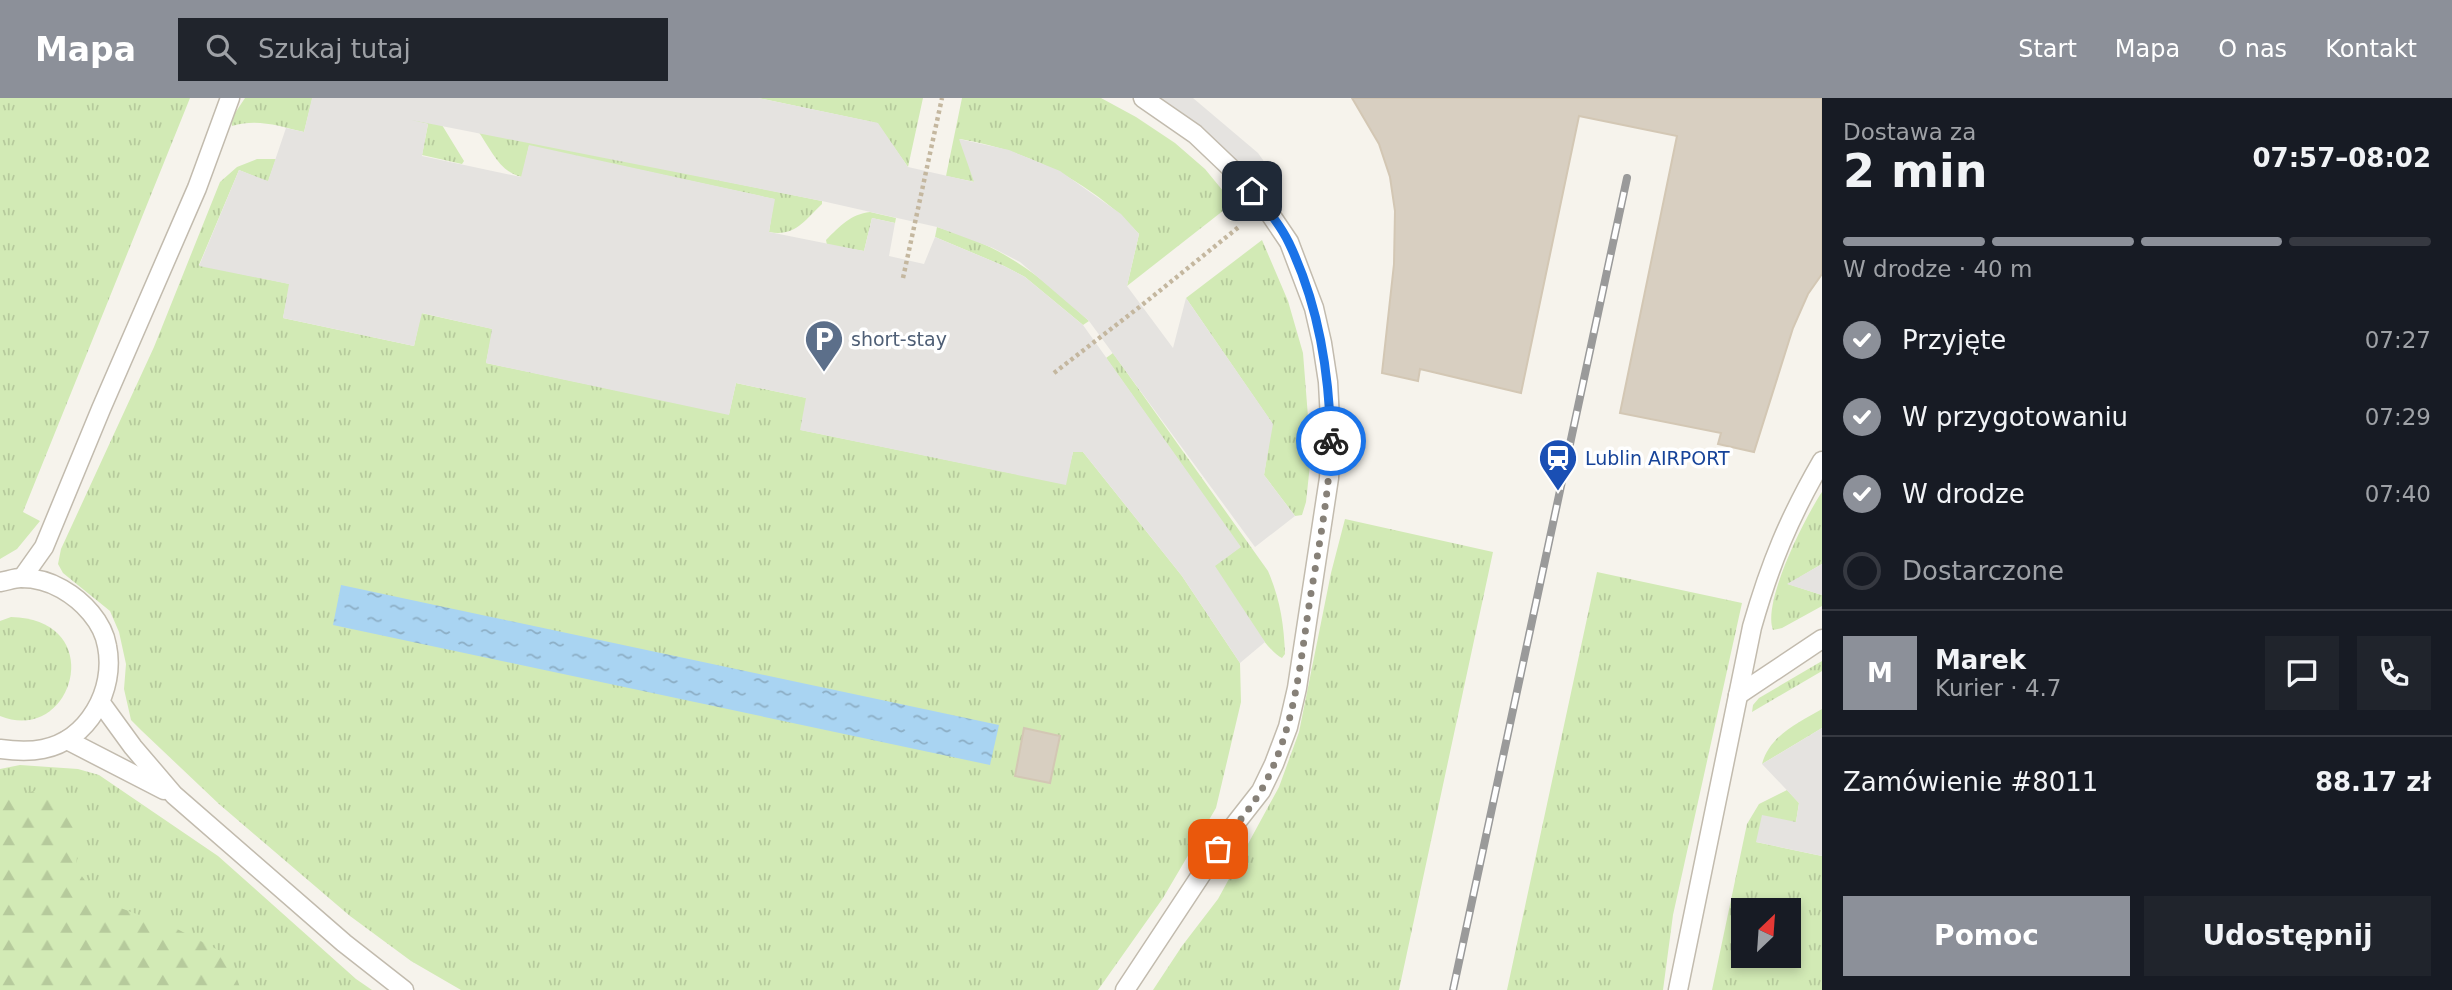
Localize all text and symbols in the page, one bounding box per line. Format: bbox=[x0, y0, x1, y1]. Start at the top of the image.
search box bbox=[178, 18, 668, 81]
text: Mapa bbox=[35, 30, 136, 69]
icon: search bbox=[202, 30, 240, 68]
text: Szukaj tutaj bbox=[258, 34, 411, 64]
text: Start bbox=[2018, 35, 2077, 63]
text: Mapa bbox=[2115, 35, 2180, 63]
text: O nas bbox=[2218, 35, 2287, 63]
text: Kontakt bbox=[2325, 35, 2417, 63]
text: Dostawa za bbox=[1843, 119, 1976, 145]
text: 07:57–08:02 bbox=[2252, 143, 2431, 173]
text: 2 min bbox=[1843, 144, 1987, 198]
pin bbox=[1222, 161, 1282, 221]
icon: home bbox=[1233, 172, 1271, 210]
text: W drodze · 40 m bbox=[1843, 256, 2032, 282]
parking icon: short-stay bbox=[803, 318, 845, 373]
icon: check bbox=[1843, 321, 1881, 359]
text: Przyjęte bbox=[1902, 325, 2006, 355]
text: 07:27 bbox=[2365, 327, 2431, 353]
place label: short-stay bbox=[851, 328, 947, 350]
icon: check bbox=[1843, 398, 1881, 436]
text: W przygotowaniu bbox=[1902, 402, 2128, 432]
text: 07:29 bbox=[2365, 404, 2431, 430]
courier bbox=[1296, 406, 1366, 476]
icon: bike bbox=[1312, 422, 1350, 460]
station icon: Lublin AIRPORT bbox=[1537, 437, 1579, 492]
place label: Lublin AIRPORT bbox=[1585, 447, 1730, 469]
icon: check bbox=[1843, 475, 1881, 513]
text: W drodze bbox=[1902, 479, 2025, 509]
text: 07:40 bbox=[2365, 481, 2431, 507]
text: Dostarczone bbox=[1902, 556, 2064, 586]
button: chat bbox=[2265, 636, 2339, 710]
button: phone bbox=[2357, 636, 2431, 710]
text: Marek bbox=[1935, 645, 2026, 675]
text: M bbox=[1867, 658, 1893, 688]
text: Kurier · 4.7 bbox=[1935, 675, 2061, 701]
text: Zamówienie #8011 bbox=[1843, 767, 2098, 797]
text: 88.17 zł bbox=[2315, 767, 2431, 797]
pin bbox=[1188, 819, 1248, 879]
icon: bag bbox=[1199, 830, 1237, 868]
button: Pomoc bbox=[1843, 896, 2130, 976]
button: Udostępnij bbox=[2144, 896, 2431, 976]
north arrow bbox=[1731, 898, 1801, 968]
map controls bbox=[1731, 898, 1801, 968]

